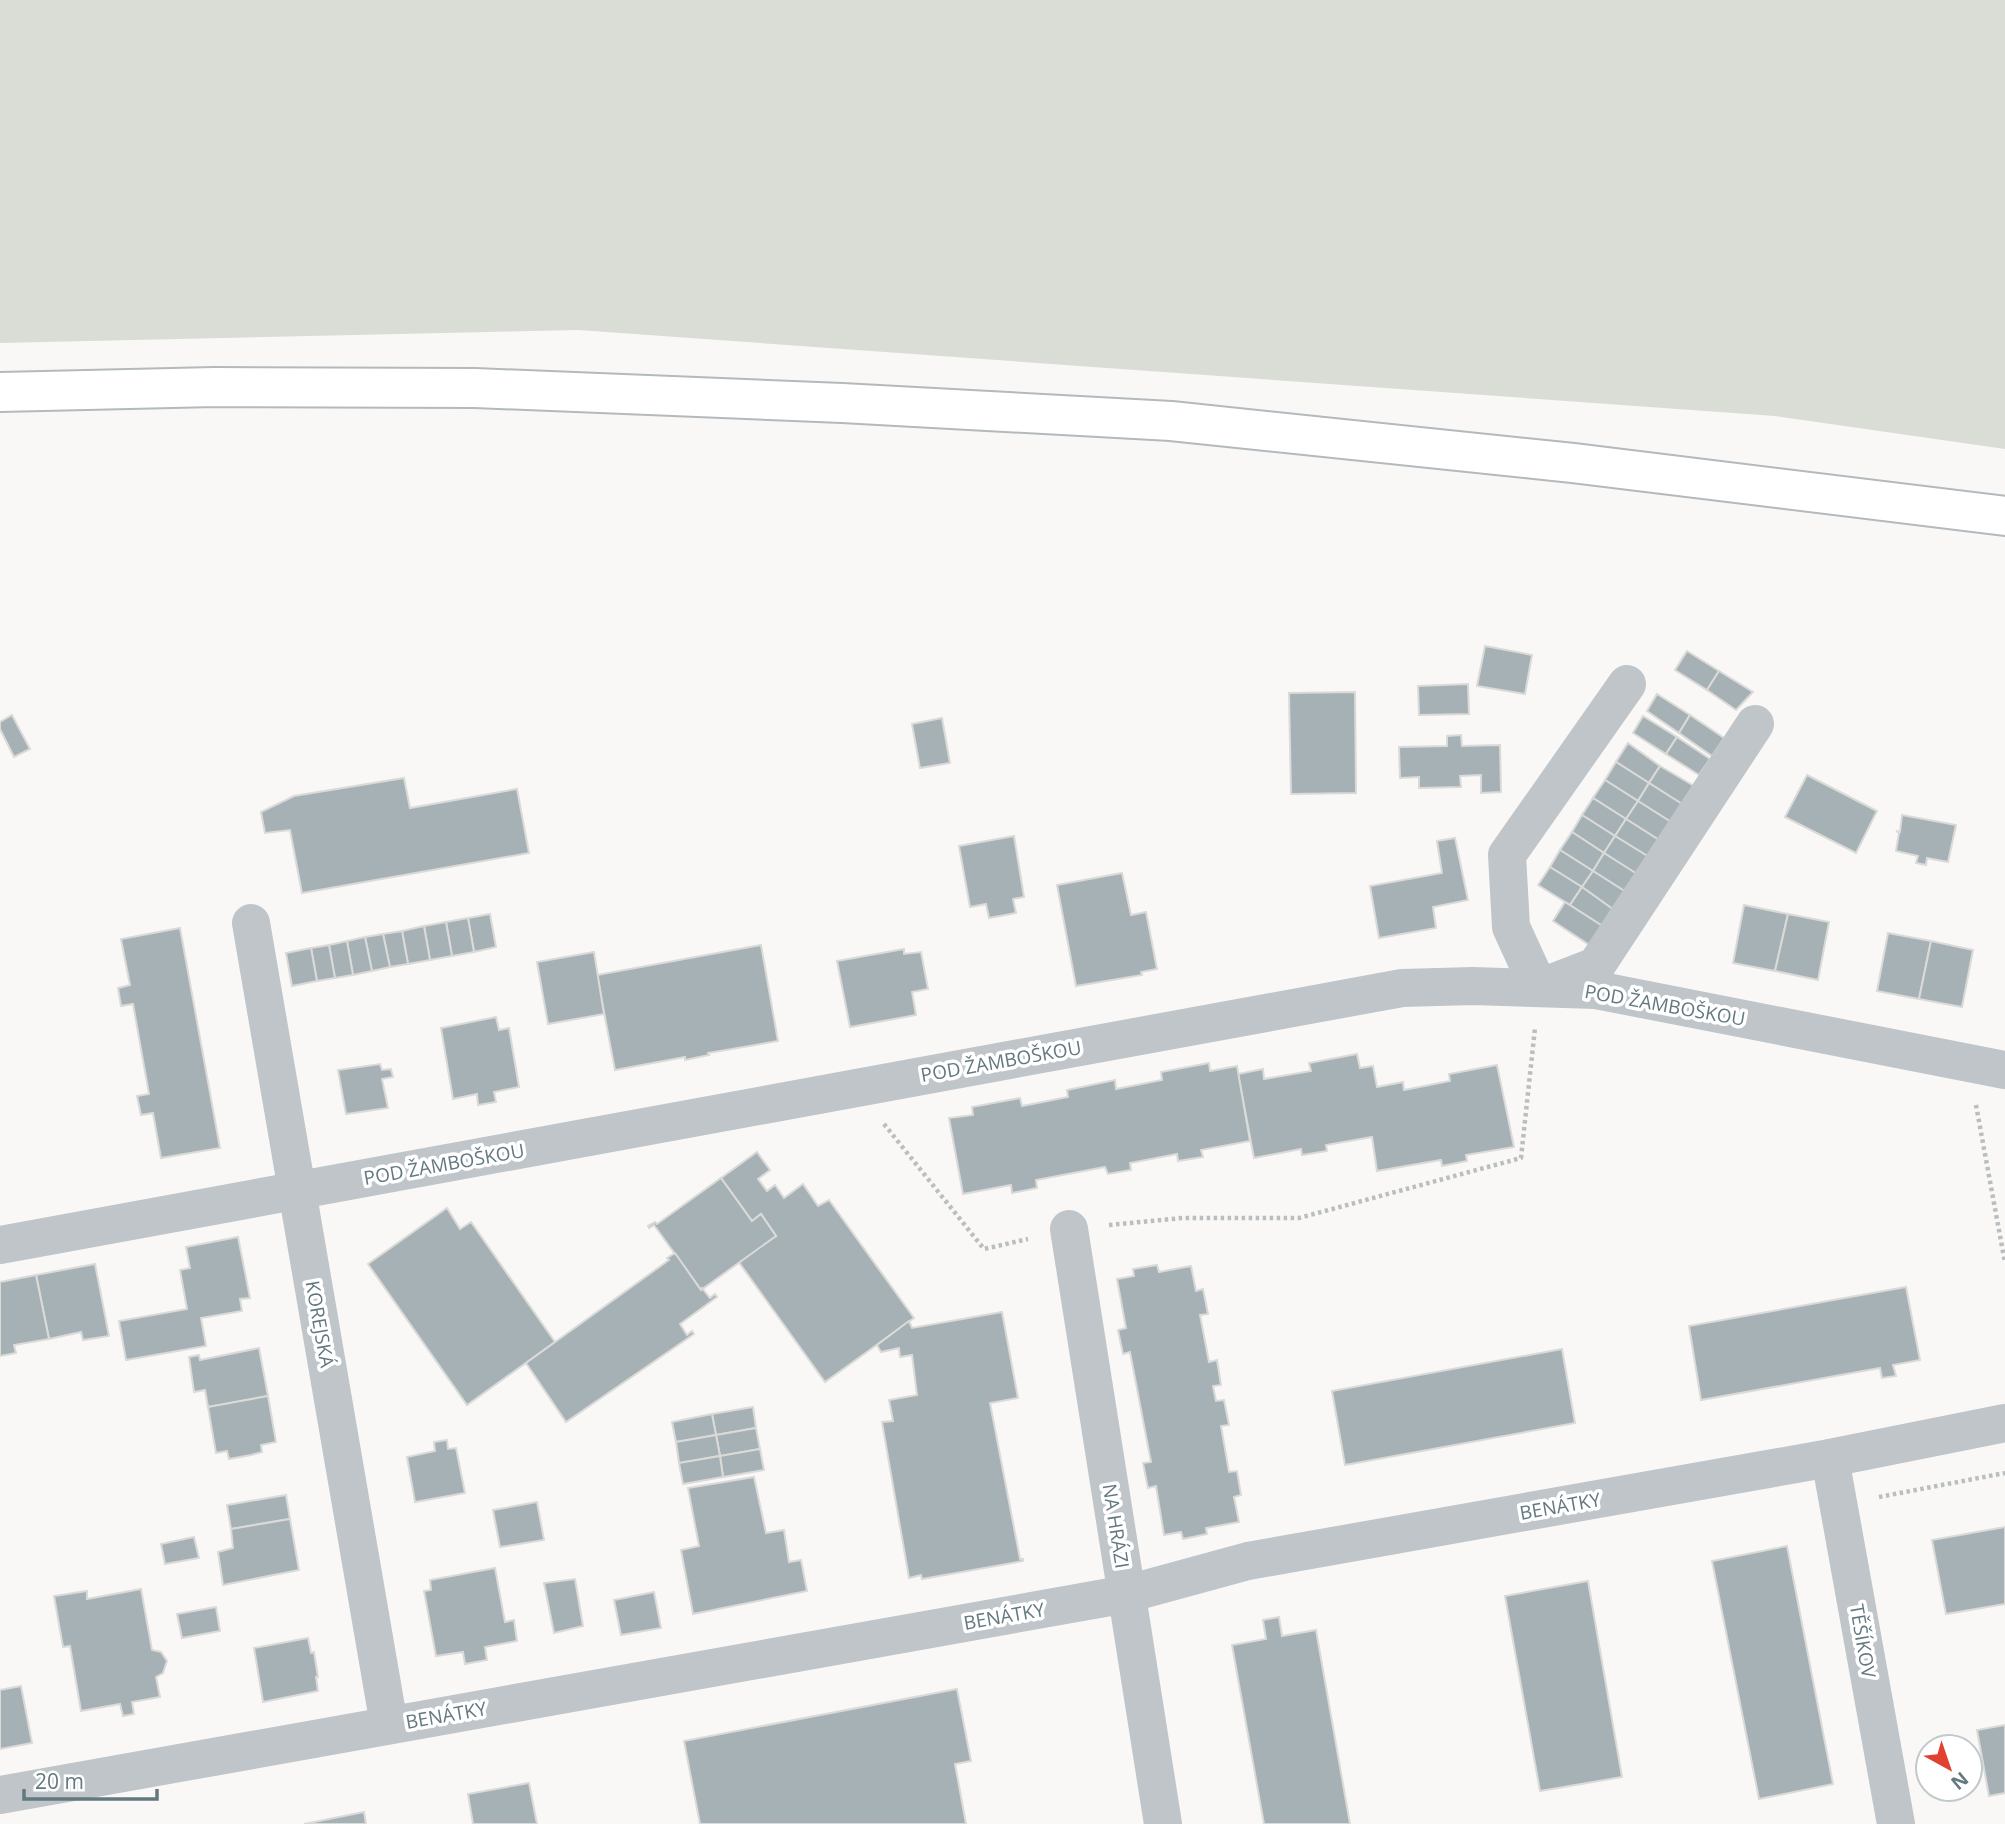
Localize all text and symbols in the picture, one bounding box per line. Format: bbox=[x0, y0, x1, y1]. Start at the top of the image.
street label: POD ŽAMBOŠKOU bbox=[1583, 978, 1747, 1032]
street label: POD ŽAMBOŠKOU bbox=[919, 1034, 1083, 1088]
street label: POD ŽAMBOŠKOU bbox=[362, 1137, 526, 1191]
street label: KOREJSKÁ bbox=[300, 1278, 340, 1370]
street label: NA HRÁZI bbox=[1096, 1482, 1136, 1570]
street label: BENÁTKY bbox=[1517, 1486, 1603, 1526]
street label: BENÁTKY bbox=[961, 1596, 1047, 1636]
street label: TĚŠÍKOV bbox=[1844, 1602, 1882, 1681]
street label: BENÁTKY bbox=[403, 1695, 489, 1735]
north arrow bbox=[1914, 1733, 1984, 1803]
scale bar bbox=[24, 1758, 158, 1802]
text: N bbox=[1946, 1766, 1974, 1796]
text: 20 m bbox=[35, 1767, 84, 1795]

